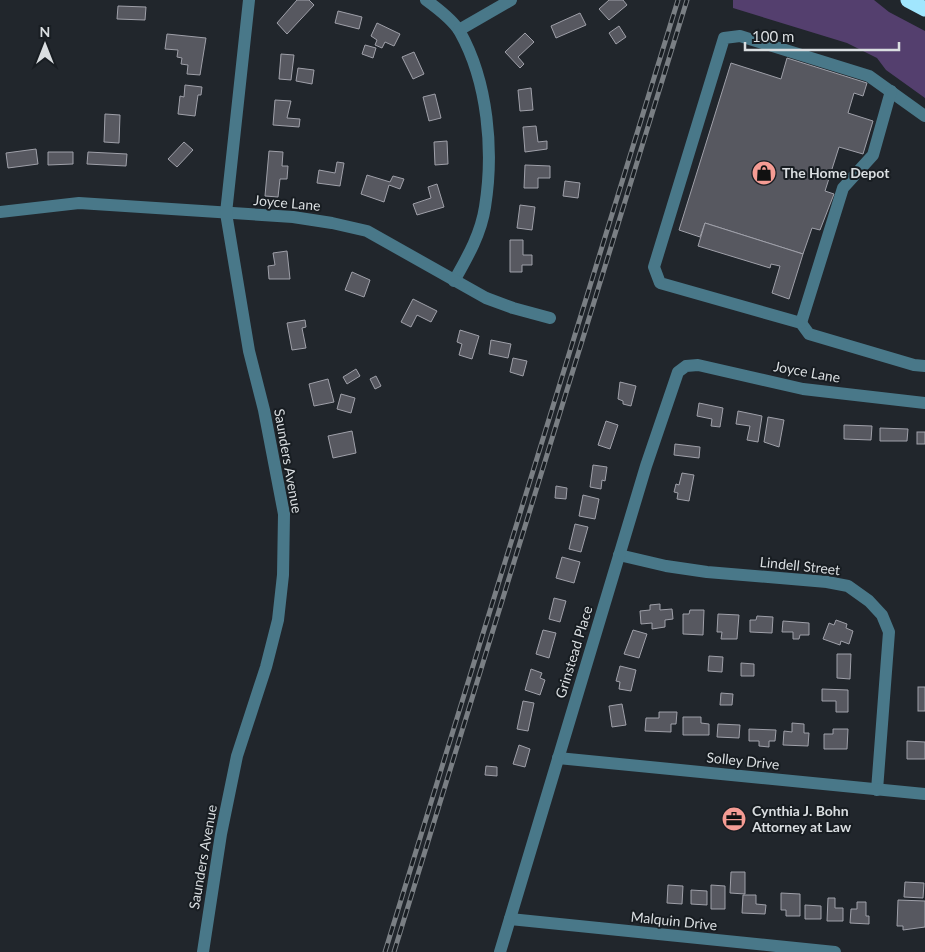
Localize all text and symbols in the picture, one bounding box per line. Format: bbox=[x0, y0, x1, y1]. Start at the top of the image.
north arrow bbox=[20, 20, 70, 70]
scale bar bbox=[745, 20, 899, 52]
text: N bbox=[40, 23, 50, 40]
text: 100 m bbox=[752, 27, 794, 45]
shop icon: The Home Depot bbox=[751, 160, 777, 186]
place label: The Home Depot bbox=[782, 164, 890, 181]
street label: Joyce Lane bbox=[253, 191, 321, 214]
street label: Joyce Lane bbox=[772, 357, 842, 386]
street label: Saunders Avenue bbox=[271, 407, 306, 515]
street label: Lindell Street bbox=[759, 553, 841, 578]
street label: Grinstead Place bbox=[551, 604, 596, 700]
street label: Solley Drive bbox=[706, 748, 780, 773]
place label: Cynthia J. Bohn Attorney at Law bbox=[751, 802, 852, 835]
street label: Saunders Avenue bbox=[185, 803, 220, 911]
office icon: Cynthia J. Bohn Attorney at Law bbox=[721, 806, 747, 832]
street label: Malquin Drive bbox=[630, 908, 718, 933]

